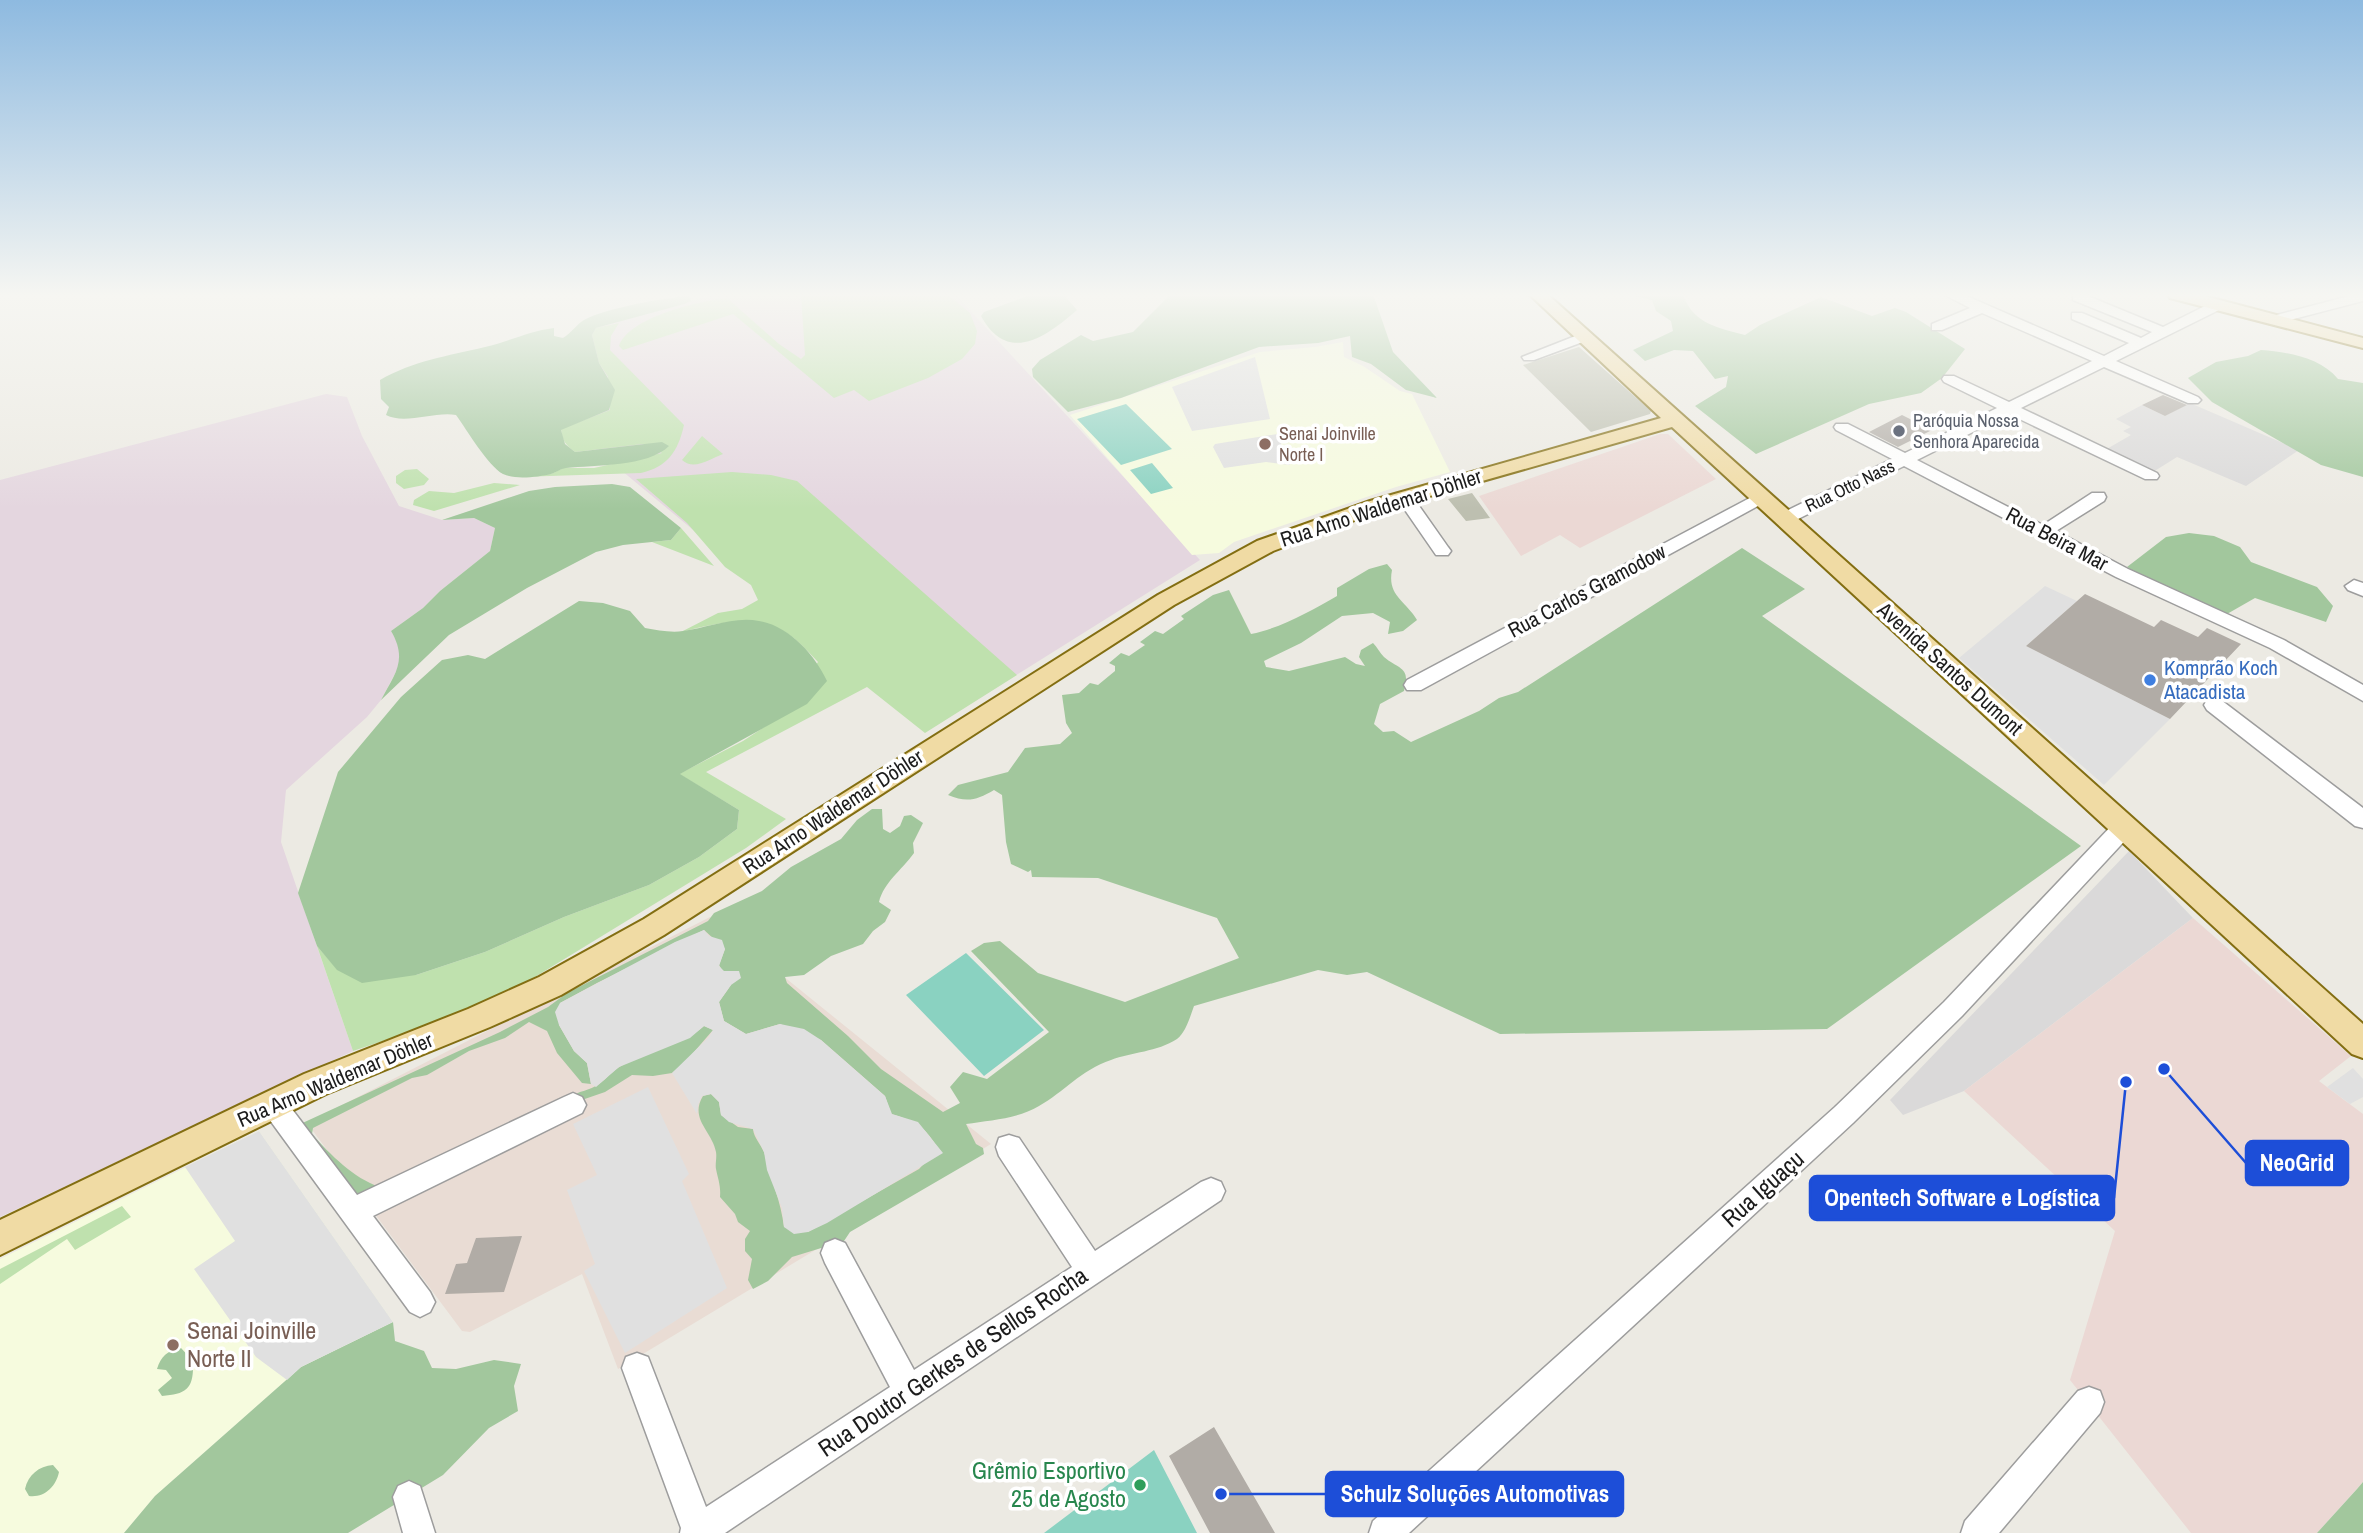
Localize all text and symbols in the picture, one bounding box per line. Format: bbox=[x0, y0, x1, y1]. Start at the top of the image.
place label: Paróquia Nossa Senhora Aparecida bbox=[1913, 408, 2039, 454]
place label: Senai Joinville Norte I bbox=[1279, 421, 1376, 467]
marker: Paróquia Nossa Senhora Aparecida bbox=[1891, 423, 1907, 439]
marker: Senai Joinville Norte I bbox=[1257, 436, 1273, 452]
street label: Rua Otto Nass bbox=[1801, 453, 1899, 518]
street label: Rua Arno Waldemar Döhler bbox=[1277, 461, 1485, 554]
street label: Rua Beira Mar bbox=[2001, 499, 2114, 578]
street label: Rua Carlos Gramodow bbox=[1503, 536, 1671, 644]
street label: Avenida Santos Dumont bbox=[1871, 595, 2029, 742]
place label: Komprão Koch Atacadista bbox=[2163, 653, 2278, 706]
marker: Komprão Koch Atacadista bbox=[2142, 672, 2158, 688]
street label: Rua Arno Waldemar Döhler bbox=[737, 742, 929, 881]
street label: Rua Arno Waldemar Döhler bbox=[233, 1025, 437, 1134]
callout: NeoGrid bbox=[2246, 1141, 2348, 1185]
street label: Rua Iguaçu bbox=[1714, 1143, 1810, 1234]
text: NeoGrid bbox=[2260, 1147, 2334, 1178]
callout: Opentech Software e Logística bbox=[1810, 1176, 2114, 1220]
text: Opentech Software e Logística bbox=[1824, 1182, 2100, 1213]
street label: Rua Doutor Gerkes de Sellos Rocha bbox=[812, 1259, 1093, 1463]
place label: Senai Joinville Norte II bbox=[187, 1314, 316, 1374]
marker: Senai Joinville Norte II bbox=[165, 1337, 181, 1353]
place label: Grêmio Esportivo 25 de Agosto bbox=[972, 1454, 1126, 1514]
callout: Schulz Soluções Automotivas bbox=[1326, 1472, 1623, 1516]
marker: Grêmio Esportivo 25 de Agosto bbox=[1132, 1477, 1148, 1493]
text: Schulz Soluções Automotivas bbox=[1341, 1478, 1609, 1509]

